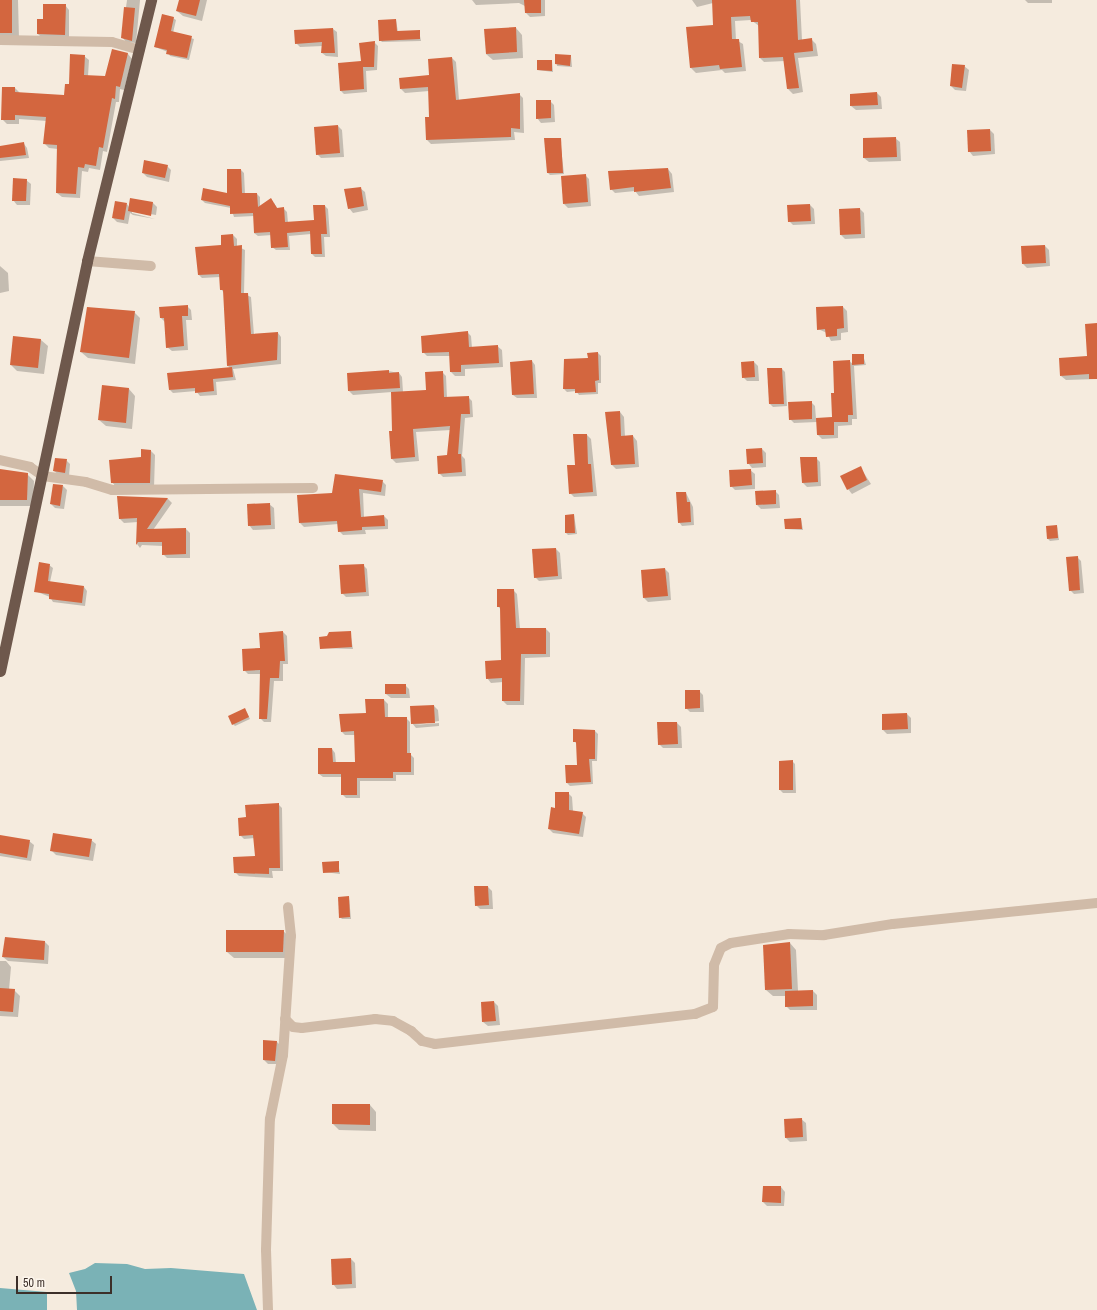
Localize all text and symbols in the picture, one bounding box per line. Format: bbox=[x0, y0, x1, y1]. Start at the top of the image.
scale bar bbox=[18, 1268, 114, 1294]
text: 50 m bbox=[23, 1275, 45, 1291]

